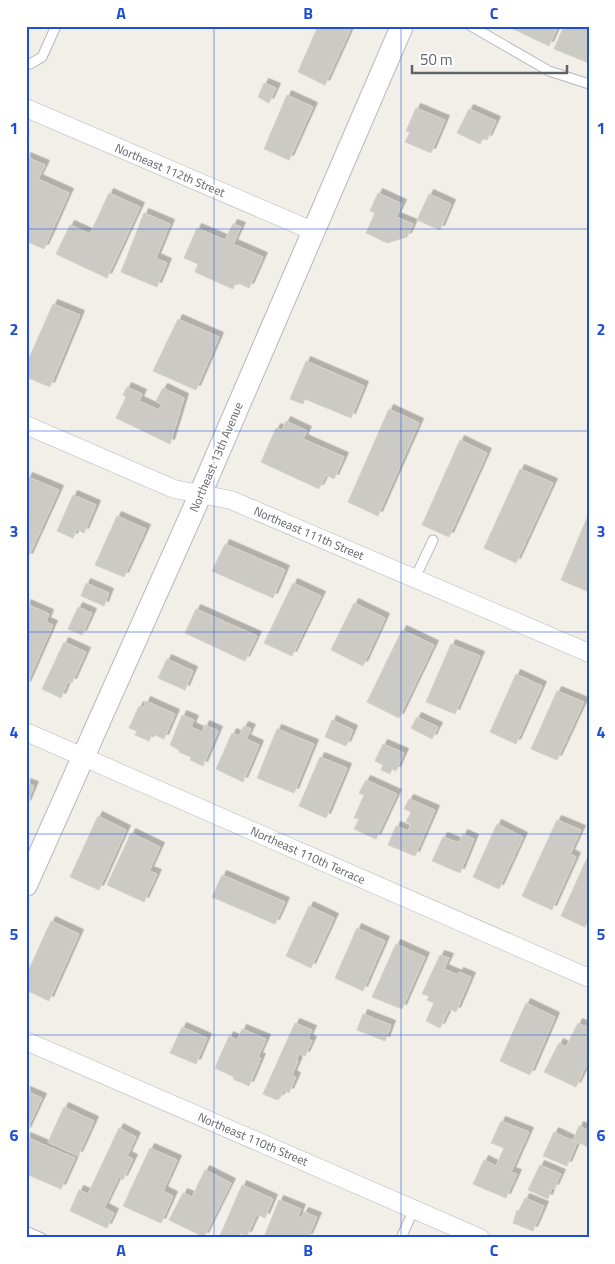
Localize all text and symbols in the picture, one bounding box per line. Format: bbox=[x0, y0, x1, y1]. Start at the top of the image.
text: A bbox=[116, 1, 126, 25]
text: B bbox=[303, 1, 313, 25]
text: C bbox=[490, 1, 499, 25]
scale bar bbox=[412, 42, 568, 74]
text: 50 m bbox=[420, 48, 453, 71]
text: 1 bbox=[10, 116, 18, 140]
text: 1 bbox=[597, 116, 605, 140]
street label: Northeast 112th Street bbox=[112, 138, 229, 202]
text: 2 bbox=[10, 317, 18, 341]
text: 2 bbox=[597, 317, 605, 341]
street label: Northeast 13th Avenue bbox=[184, 399, 248, 515]
street label: Northeast 111th Street bbox=[251, 501, 368, 565]
text: 3 bbox=[10, 519, 18, 543]
text: 3 bbox=[597, 519, 605, 543]
text: 4 bbox=[10, 720, 19, 744]
text: 4 bbox=[597, 720, 606, 744]
street label: Northeast 110th Terrace bbox=[248, 821, 368, 889]
text: 5 bbox=[10, 922, 19, 946]
text: 5 bbox=[597, 922, 606, 946]
street label: Northeast 110th Street bbox=[195, 1107, 312, 1171]
text: 6 bbox=[10, 1123, 19, 1147]
text: 6 bbox=[597, 1123, 606, 1147]
text: A bbox=[116, 1238, 126, 1262]
text: B bbox=[303, 1238, 313, 1262]
text: C bbox=[490, 1238, 499, 1262]

